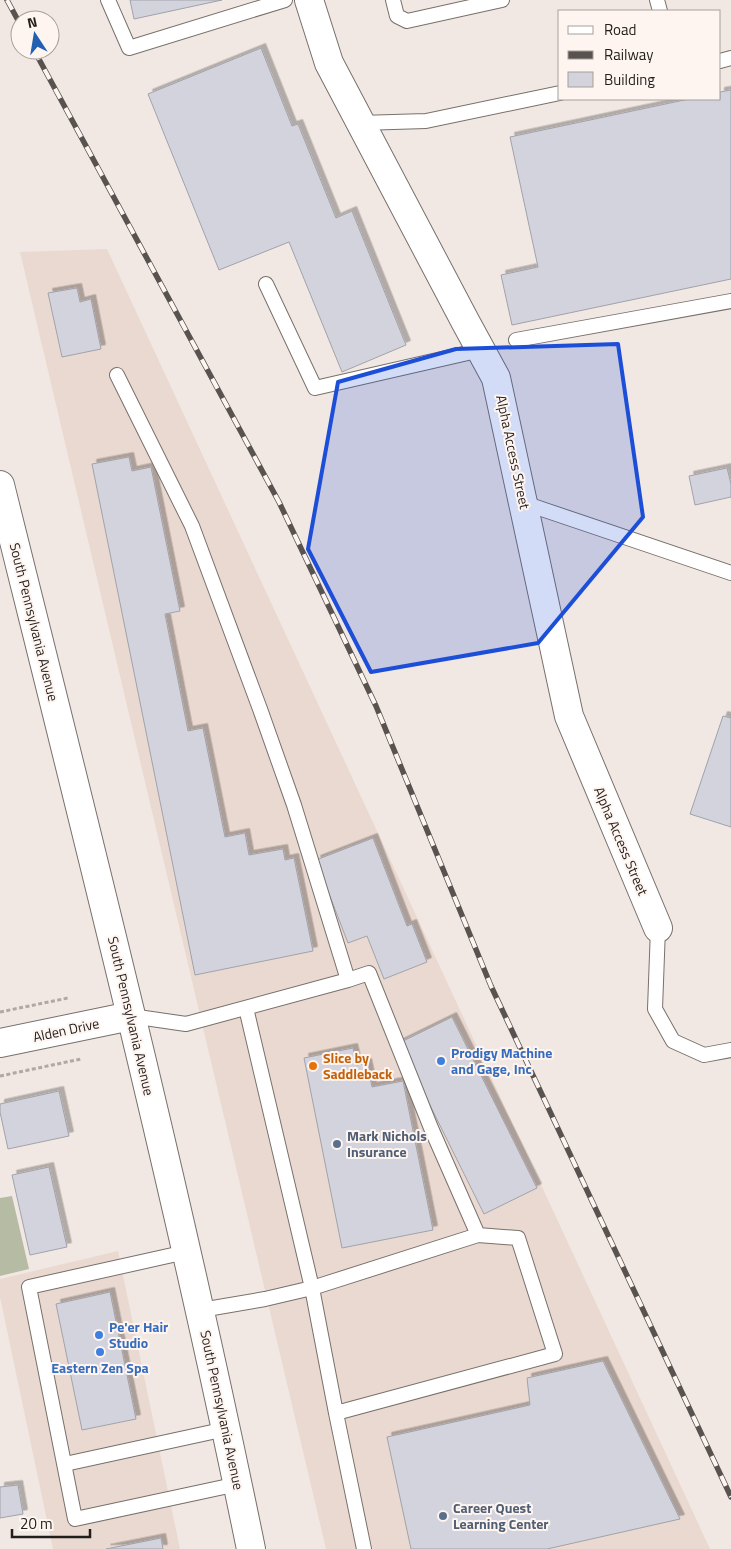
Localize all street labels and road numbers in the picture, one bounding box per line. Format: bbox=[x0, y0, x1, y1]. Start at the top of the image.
street label: Alpha Access Street bbox=[491, 393, 536, 511]
street label: South Pennsylvania Avenue bbox=[5, 540, 64, 703]
street label: Alpha Access Street bbox=[589, 783, 654, 898]
street label: South Pennsylvania Avenue bbox=[103, 934, 160, 1098]
street label: Alden Drive bbox=[31, 1012, 101, 1047]
street label: South Pennsylvania Avenue bbox=[195, 1328, 250, 1492]

